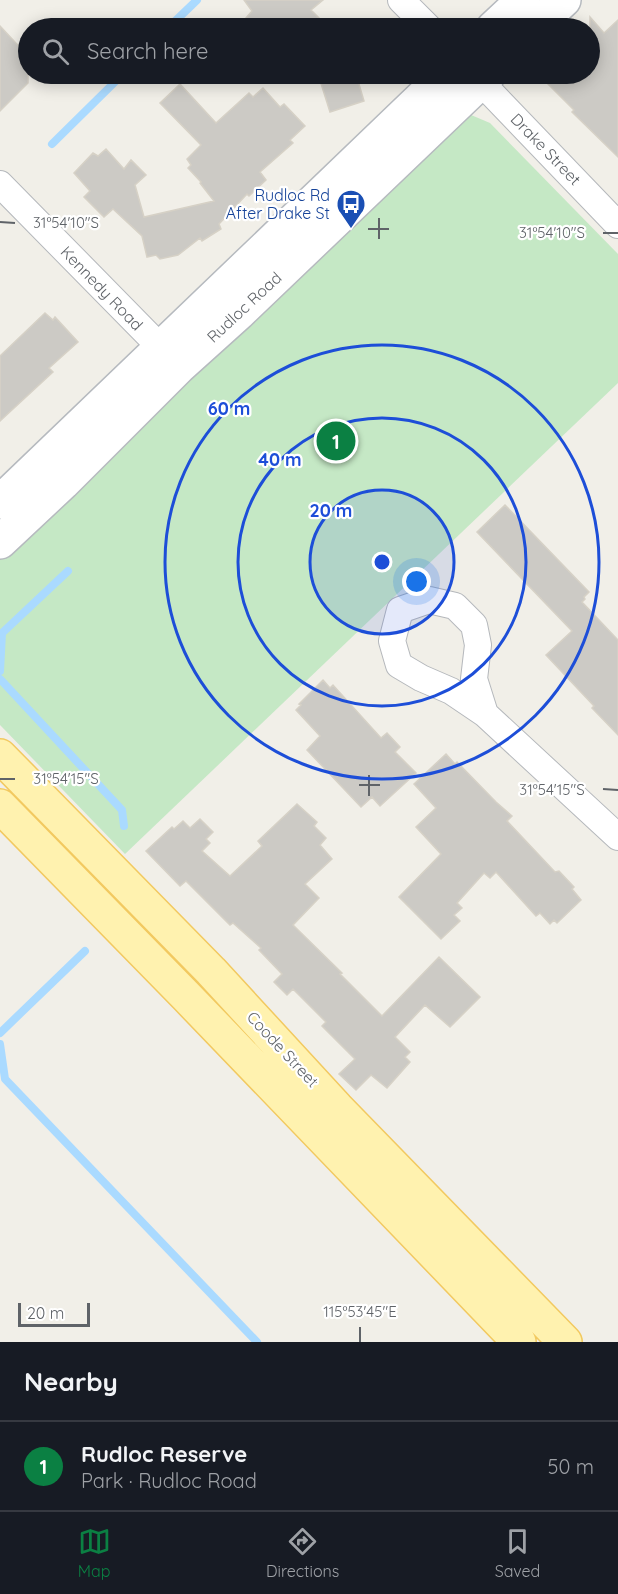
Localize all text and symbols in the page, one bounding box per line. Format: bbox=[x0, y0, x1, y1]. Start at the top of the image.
search box bbox=[18, 18, 600, 84]
icon: search bbox=[39, 35, 72, 68]
text: Search here bbox=[87, 37, 208, 65]
street label: Drake Street bbox=[507, 109, 585, 189]
place label: Rudloc Rd After Drake St bbox=[226, 185, 330, 223]
bus stop icon: Rudloc Rd After Drake St bbox=[335, 188, 367, 230]
text: 31°54'10"S bbox=[33, 213, 99, 232]
text: 31°54'10"S bbox=[519, 223, 585, 242]
street label: Kennedy Road bbox=[57, 242, 147, 334]
street label: Rudloc Road bbox=[202, 267, 286, 347]
text: 60 m bbox=[208, 397, 250, 420]
pin: 1 bbox=[316, 418, 356, 464]
text: 40 m bbox=[258, 448, 302, 471]
text: 20 m bbox=[310, 499, 352, 522]
centre of rings bbox=[372, 552, 392, 572]
your location bbox=[402, 567, 431, 596]
text: 31°54'15"S bbox=[33, 769, 99, 788]
text: 31°54'15"S bbox=[519, 780, 585, 799]
street label: Coode Street bbox=[243, 1007, 323, 1091]
scale bar bbox=[18, 1300, 90, 1328]
text: 115°53'45"E bbox=[323, 1302, 397, 1321]
text: 20 m bbox=[27, 1303, 64, 1323]
text: Nearby bbox=[24, 1365, 118, 1398]
text: Rudloc Reserve bbox=[81, 1440, 247, 1468]
text: 1 bbox=[40, 1454, 47, 1479]
text: 50 m bbox=[548, 1454, 594, 1479]
text: Park · Rudloc Road bbox=[81, 1468, 257, 1493]
tab: Map bbox=[78, 1525, 111, 1581]
tab: Directions bbox=[266, 1525, 339, 1581]
tab: Saved bbox=[495, 1525, 540, 1581]

